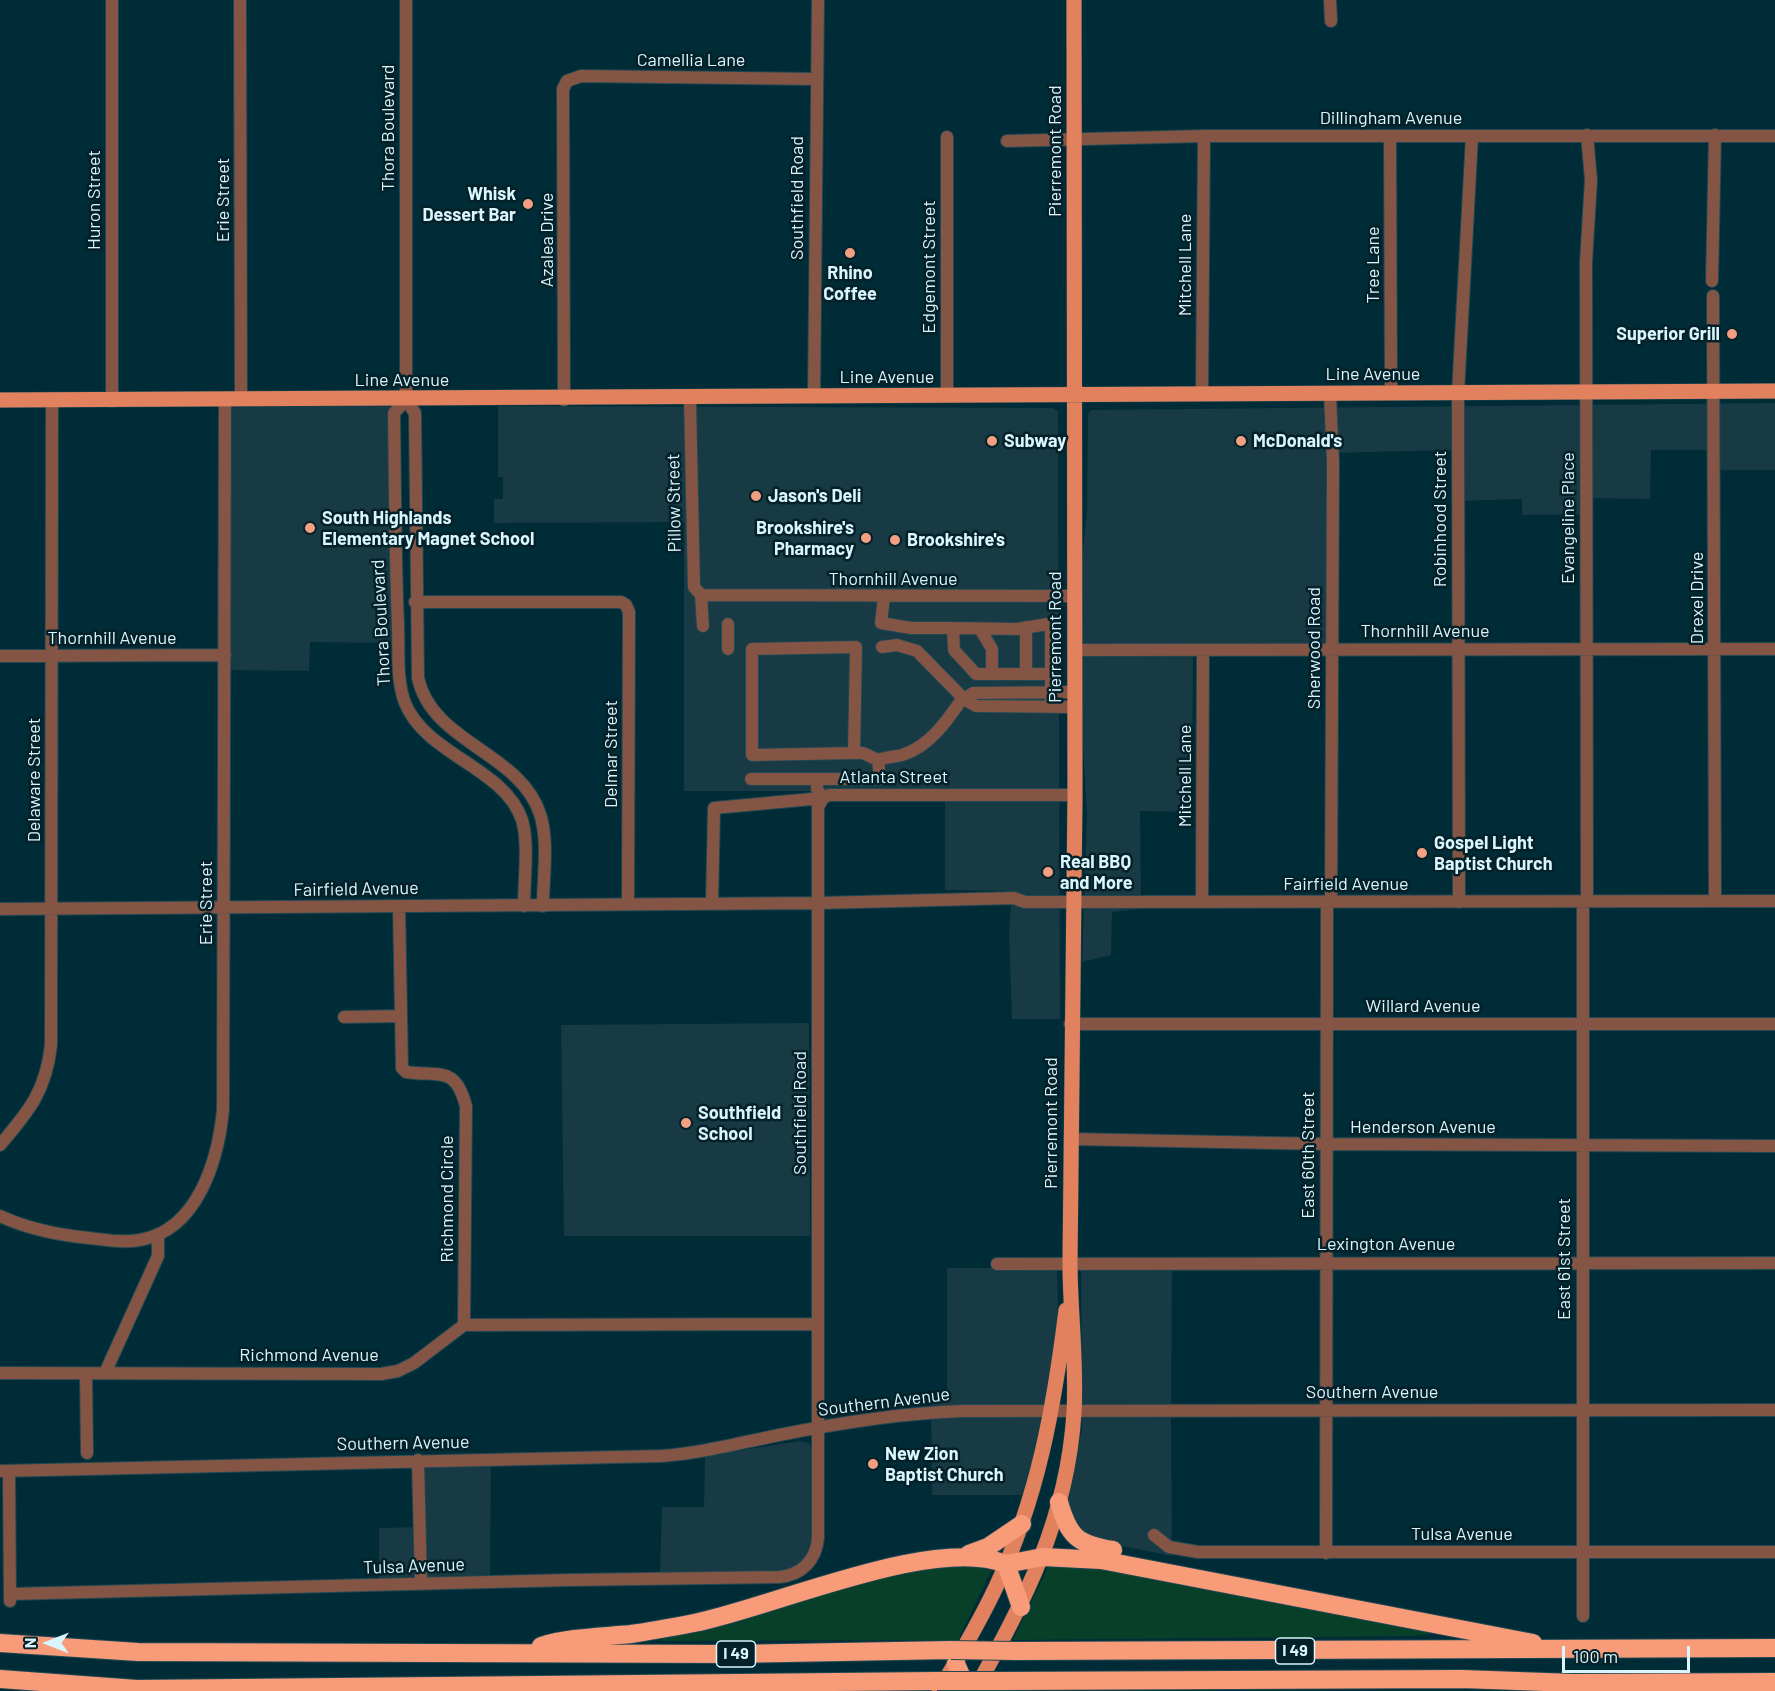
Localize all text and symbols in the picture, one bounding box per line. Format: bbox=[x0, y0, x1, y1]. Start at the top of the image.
street label: Camellia Lane bbox=[637, 49, 745, 71]
street label: Thora Boulevard bbox=[377, 64, 399, 192]
street label: Pierremont Road bbox=[1044, 85, 1066, 217]
street label: Dillingham Avenue bbox=[1320, 107, 1462, 129]
street label: Southfield Road bbox=[786, 136, 808, 260]
street label: Huron Street bbox=[83, 150, 105, 250]
street label: Erie Street bbox=[212, 158, 234, 242]
place label: Whisk Dessert Bar bbox=[422, 183, 516, 226]
street label: Azalea Drive bbox=[536, 193, 558, 287]
marker: Whisk Dessert Bar bbox=[521, 197, 535, 211]
street label: Edgemont Street bbox=[918, 200, 940, 334]
street label: Mitchell Lane bbox=[1174, 214, 1196, 316]
street label: Tree Lane bbox=[1362, 226, 1384, 304]
marker: Rhino Coffee bbox=[843, 246, 857, 260]
place label: Rhino Coffee bbox=[823, 262, 877, 304]
place label: Superior Grill bbox=[1616, 323, 1720, 345]
marker: Superior Grill bbox=[1725, 327, 1739, 341]
street label: Line Avenue bbox=[1326, 363, 1420, 385]
street label: Line Avenue bbox=[840, 366, 934, 388]
street label: Line Avenue bbox=[355, 369, 449, 391]
place label: Subway bbox=[1004, 430, 1066, 452]
place label: McDonald's bbox=[1253, 430, 1342, 452]
marker: Subway bbox=[985, 434, 999, 448]
marker: McDonald's bbox=[1234, 434, 1248, 448]
street label: Robinhood Street bbox=[1429, 451, 1451, 587]
street label: Evangeline Place bbox=[1557, 452, 1579, 584]
street label: Pillow Street bbox=[662, 453, 686, 553]
place label: Jason's Deli bbox=[768, 485, 861, 507]
marker: Jason's Deli bbox=[749, 489, 763, 503]
place label: South Highlands Elementary Magnet School bbox=[322, 507, 534, 550]
place label: Brookshire's Pharmacy bbox=[756, 517, 854, 560]
marker: South Highlands Elementary Magnet School bbox=[303, 521, 317, 535]
place label: Brookshire's bbox=[907, 529, 1005, 551]
marker: Brookshire's Pharmacy bbox=[859, 531, 873, 545]
marker: Brookshire's bbox=[888, 533, 902, 547]
street label: Drexel Drive bbox=[1686, 552, 1708, 644]
street label: Thora Boulevard bbox=[367, 559, 395, 687]
street label: Thornhill Avenue bbox=[828, 568, 958, 590]
street label: Pierremont Road bbox=[1044, 571, 1066, 703]
street label: Sherwood Road bbox=[1303, 587, 1325, 709]
street label: Thornhill Avenue bbox=[1360, 620, 1490, 642]
street label: Thornhill Avenue bbox=[47, 627, 177, 649]
street label: Delmar Street bbox=[600, 700, 622, 808]
street label: Delaware Street bbox=[23, 718, 45, 842]
street label: Mitchell Lane bbox=[1174, 725, 1196, 827]
street label: Atlanta Street bbox=[840, 766, 948, 788]
place label: Gospel Light Baptist Church bbox=[1434, 832, 1552, 874]
marker: Gospel Light Baptist Church bbox=[1415, 846, 1429, 860]
place label: Real BBQ and More bbox=[1060, 851, 1132, 894]
street label: Erie Street bbox=[195, 861, 217, 945]
marker: Real BBQ and More bbox=[1041, 865, 1055, 879]
street label: Fairfield Avenue bbox=[1283, 873, 1409, 895]
street label: Fairfield Avenue bbox=[293, 877, 419, 901]
street label: Willard Avenue bbox=[1366, 995, 1480, 1017]
street label: Southfield Road bbox=[789, 1051, 811, 1175]
street label: Pierremont Road bbox=[1040, 1057, 1062, 1189]
street label: East 60th Street bbox=[1297, 1091, 1319, 1219]
place label: Southfield School bbox=[698, 1102, 781, 1144]
marker: Southfield School bbox=[679, 1116, 693, 1130]
street label: Henderson Avenue bbox=[1350, 1116, 1496, 1138]
street label: Richmond Circle bbox=[436, 1135, 458, 1263]
street label: East 61st Street bbox=[1553, 1198, 1575, 1320]
street label: Lexington Avenue bbox=[1317, 1233, 1455, 1255]
street label: Richmond Avenue bbox=[239, 1344, 379, 1366]
street label: Southern Avenue bbox=[1306, 1381, 1438, 1403]
street label: Southern Avenue bbox=[817, 1383, 951, 1421]
street label: Southern Avenue bbox=[336, 1431, 470, 1455]
place label: New Zion Baptist Church bbox=[885, 1443, 1003, 1486]
marker: New Zion Baptist Church bbox=[866, 1457, 880, 1471]
street label: Tulsa Avenue bbox=[1411, 1523, 1513, 1545]
street label: Tulsa Avenue bbox=[363, 1553, 465, 1579]
north arrow bbox=[18, 1613, 78, 1673]
scale bar bbox=[1565, 1634, 1692, 1672]
text: N bbox=[20, 1638, 39, 1648]
road number: I 49 bbox=[1276, 1638, 1314, 1664]
road number: I 49 bbox=[716, 1641, 756, 1667]
text: 100 m bbox=[1573, 1645, 1618, 1667]

